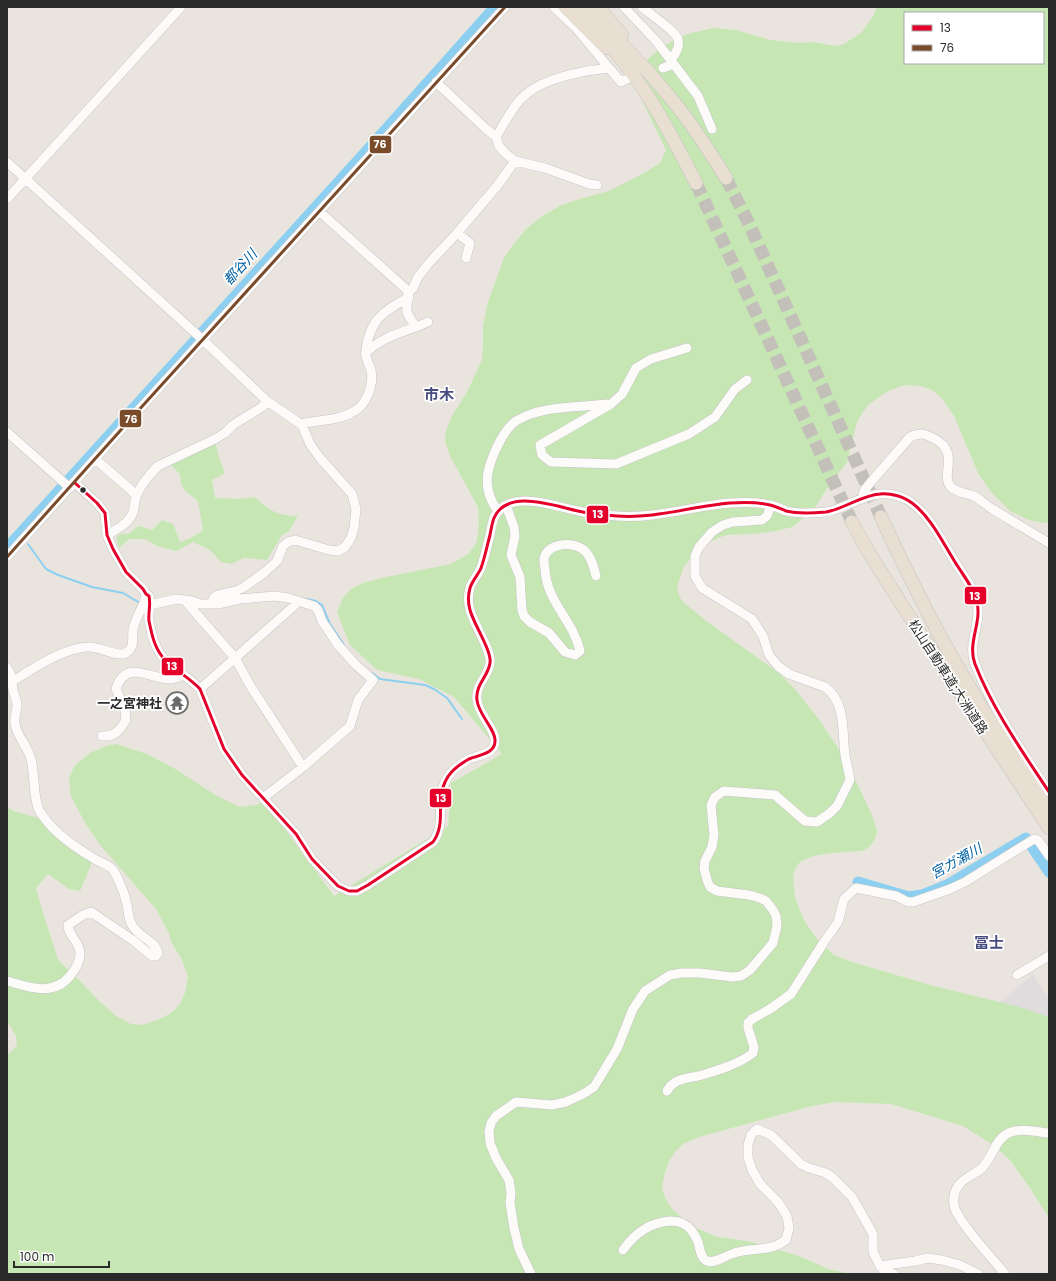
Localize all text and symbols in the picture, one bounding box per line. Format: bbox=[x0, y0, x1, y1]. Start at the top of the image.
legend bbox=[904, 12, 1044, 64]
text: 13 bbox=[940, 19, 951, 36]
text: 76 bbox=[940, 39, 954, 56]
line badge: 76 bbox=[369, 135, 392, 154]
text: 76 bbox=[374, 136, 386, 152]
water label: 都谷川 bbox=[219, 243, 263, 289]
district label: 市木 bbox=[424, 384, 454, 405]
line badge: 76 bbox=[119, 409, 142, 428]
text: 76 bbox=[125, 411, 137, 427]
unlabelled marker bbox=[78, 485, 88, 495]
line badge: 13 bbox=[586, 505, 609, 524]
text: 13 bbox=[593, 506, 604, 522]
line badge: 13 bbox=[964, 586, 987, 605]
text: 13 bbox=[970, 588, 981, 604]
street label: 松山自動車道;大洲道路 bbox=[904, 616, 992, 738]
line badge: 13 bbox=[161, 657, 184, 676]
text: 13 bbox=[167, 658, 178, 674]
temple icon: 一之宮神社 bbox=[164, 690, 190, 716]
place label: 一之宮神社 bbox=[97, 694, 162, 713]
line badge: 13 bbox=[429, 788, 452, 808]
text: 13 bbox=[436, 790, 447, 806]
water label: 宮ガ瀬川 bbox=[927, 838, 987, 883]
district label: 冨士 bbox=[974, 932, 1004, 953]
scale bar bbox=[14, 1243, 109, 1269]
text: 100 m bbox=[20, 1248, 54, 1265]

